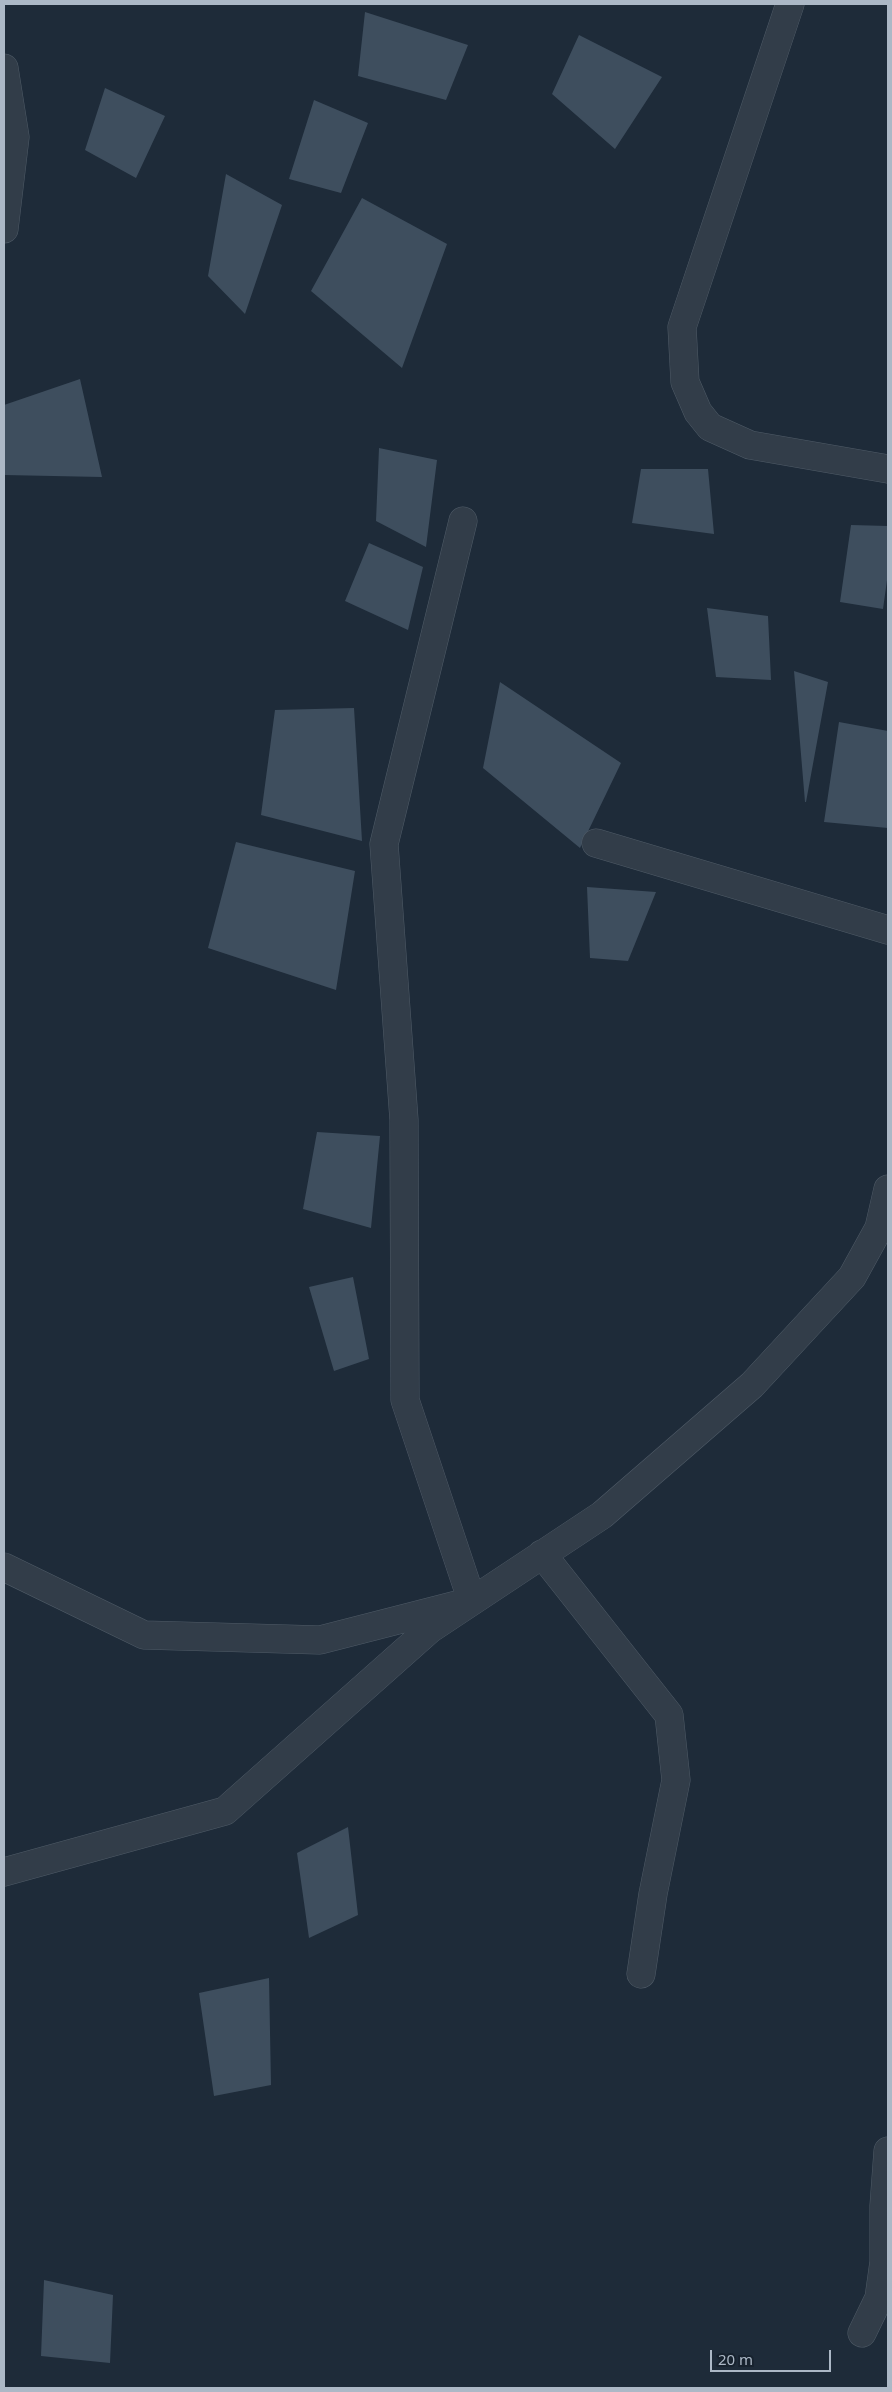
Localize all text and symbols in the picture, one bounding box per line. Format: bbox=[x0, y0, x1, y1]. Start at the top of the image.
scale bar bbox=[712, 2340, 833, 2372]
text: 20 m bbox=[718, 2349, 753, 2369]

